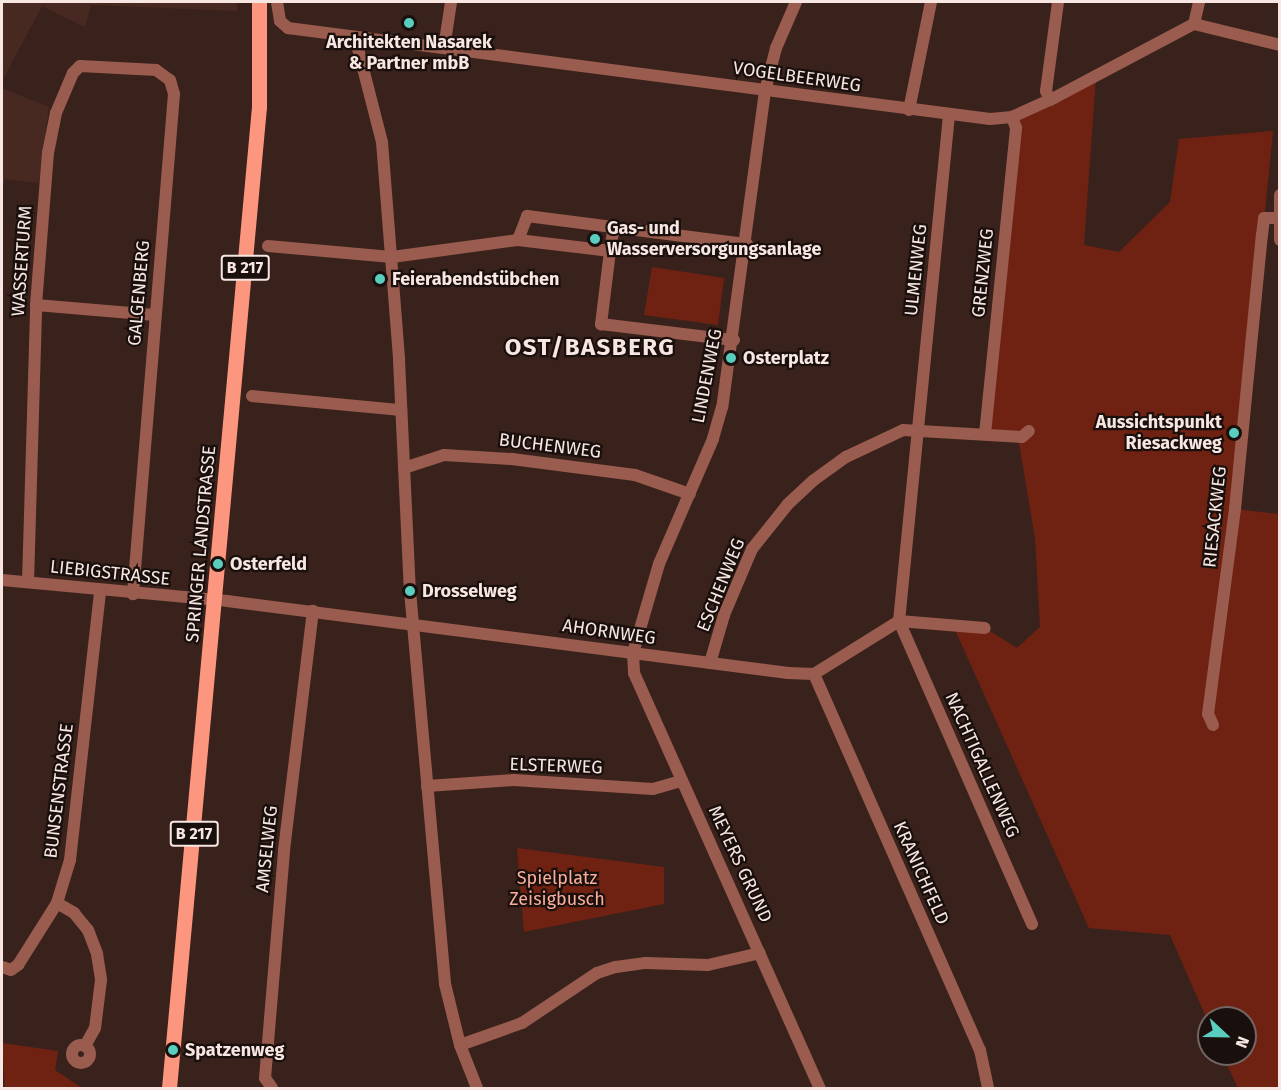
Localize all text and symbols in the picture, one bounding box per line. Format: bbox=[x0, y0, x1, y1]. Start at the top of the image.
marker: Architekten Nasarek & Partner mbB bbox=[402, 16, 416, 30]
place label: Architekten Nasarek & Partner mbB bbox=[326, 32, 492, 74]
street label: VOGELBEERWEG bbox=[732, 57, 862, 97]
street label: WASSERTURM bbox=[7, 205, 37, 317]
place label: Gas- und Wasserversorgungsanlage bbox=[607, 218, 821, 260]
street label: ULMENWEG bbox=[900, 223, 932, 317]
street label: GRENZWEG bbox=[968, 228, 998, 318]
marker: Gas- und Wasserversorgungsanlage bbox=[588, 232, 602, 246]
street label: GALGENBERG bbox=[124, 239, 154, 347]
road number: B 217 bbox=[220, 255, 270, 281]
place label: Feierabendstübchen bbox=[392, 268, 559, 290]
marker: Feierabendstübchen bbox=[373, 272, 387, 286]
street label: LINDENWEG bbox=[687, 327, 727, 425]
district label: OST/BASBERG bbox=[505, 334, 675, 362]
place label: Osterplatz bbox=[743, 347, 829, 369]
marker: Osterplatz bbox=[724, 351, 738, 365]
place label: Aussichtspunkt Riesackweg bbox=[1096, 412, 1222, 454]
marker: Aussichtspunkt Riesackweg bbox=[1227, 426, 1241, 440]
street label: BUCHENWEG bbox=[498, 429, 602, 463]
street label: SPRINGER LANDSTRASSE bbox=[182, 445, 220, 643]
street label: RIESACKWEG bbox=[1199, 465, 1231, 569]
street label: ESCHENWEG bbox=[692, 535, 750, 635]
place label: Osterfeld bbox=[230, 553, 307, 575]
street label: LIEBIGSTRASSE bbox=[49, 556, 171, 590]
marker: Osterfeld bbox=[211, 557, 225, 571]
place label: Drosselweg bbox=[422, 580, 517, 602]
marker: Drosselweg bbox=[403, 584, 417, 598]
street label: AHORNWEG bbox=[561, 615, 657, 649]
street label: NACHTIGALLENWEG bbox=[940, 689, 1024, 841]
street label: BUNSENSTRASSE bbox=[40, 722, 78, 860]
street label: ELSTERWEG bbox=[509, 754, 603, 778]
street label: MEYERS GRUND bbox=[704, 802, 776, 926]
street label: AMSELWEG bbox=[252, 804, 282, 894]
street label: KRANICHFELD bbox=[889, 818, 953, 928]
road number: B 217 bbox=[168, 821, 220, 847]
park label: Spielplatz Zeisigbusch bbox=[509, 868, 605, 910]
north arrow bbox=[1197, 1006, 1257, 1066]
text: N bbox=[1232, 1034, 1253, 1051]
place label: Spatzenweg bbox=[185, 1039, 284, 1061]
marker: Spatzenweg bbox=[166, 1043, 180, 1057]

